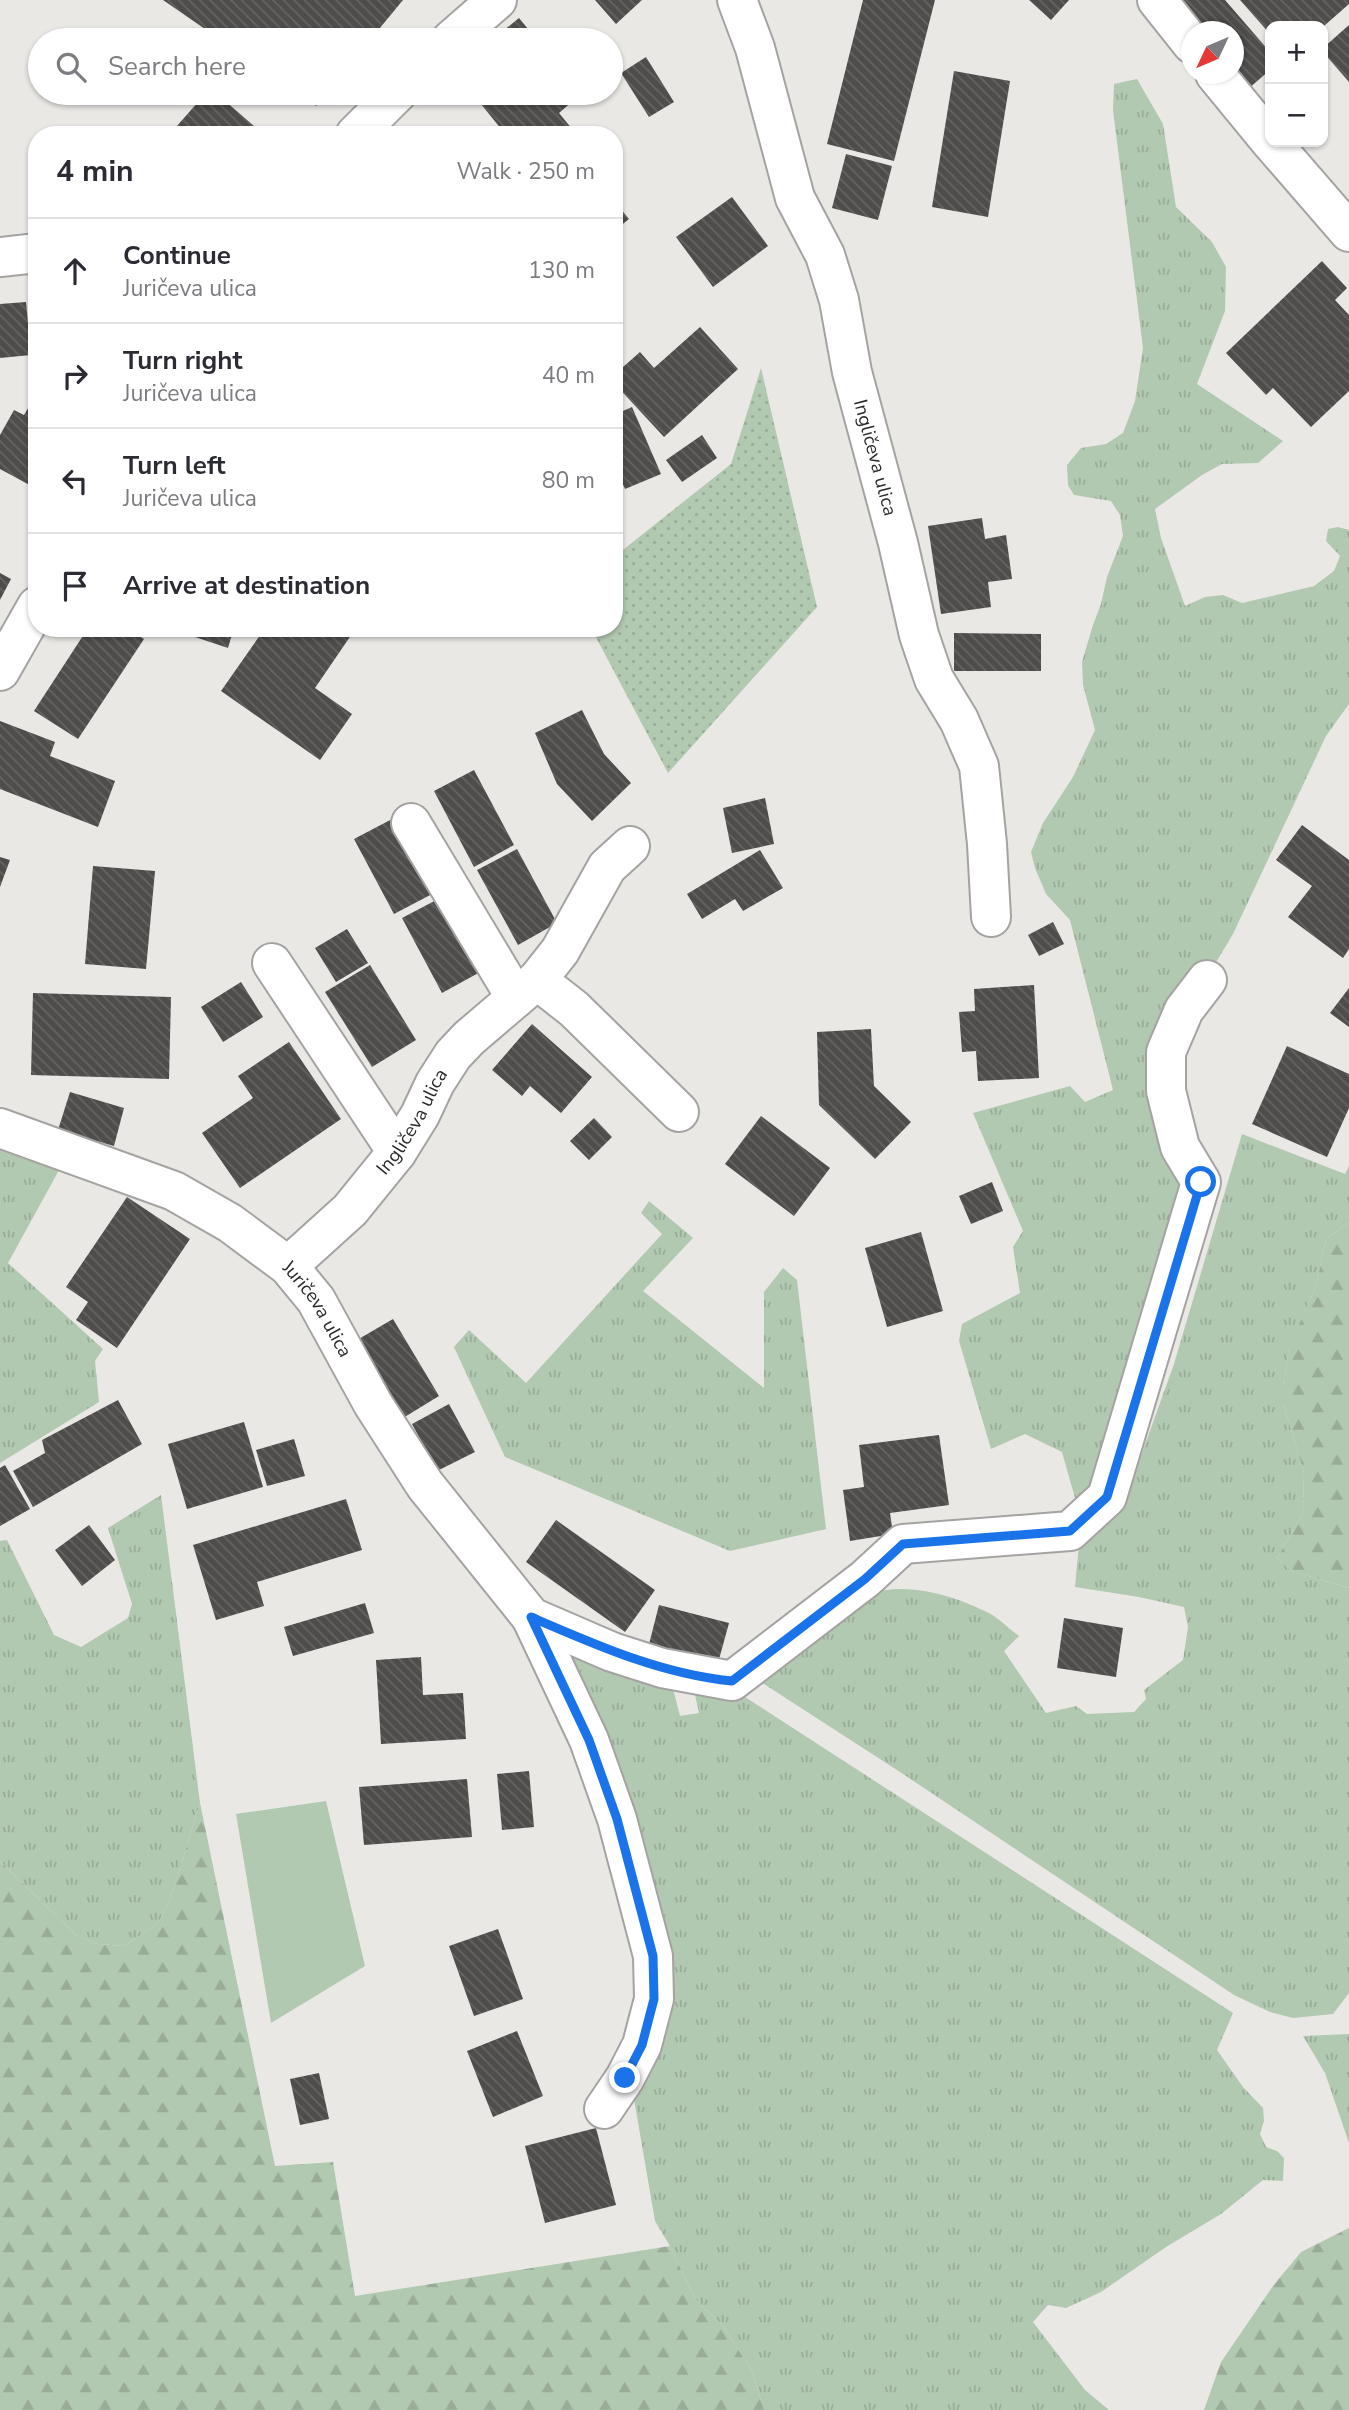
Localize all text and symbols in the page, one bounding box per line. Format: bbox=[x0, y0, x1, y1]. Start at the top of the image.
north arrow bbox=[1181, 21, 1244, 84]
map controls bbox=[1265, 21, 1328, 147]
button: + bbox=[1265, 21, 1328, 84]
search box bbox=[28, 28, 623, 105]
icon: search bbox=[52, 48, 90, 86]
text: Search here bbox=[108, 49, 246, 84]
button: − bbox=[1265, 84, 1328, 147]
text: 4 min bbox=[56, 151, 134, 192]
text: Walk · 250 m bbox=[456, 156, 595, 187]
text: Continue bbox=[123, 238, 231, 273]
icon: ahead bbox=[56, 252, 94, 290]
text: 130 m bbox=[528, 255, 595, 286]
text: Juričeva ulica bbox=[123, 273, 257, 304]
text: Turn right bbox=[123, 343, 242, 378]
icon: right bbox=[56, 357, 94, 395]
text: 40 m bbox=[542, 360, 595, 391]
text: Juričeva ulica bbox=[123, 378, 257, 409]
street label: Ingličeva ulica bbox=[847, 397, 903, 519]
text: Turn left bbox=[123, 448, 226, 483]
icon: left bbox=[56, 462, 94, 500]
text: 80 m bbox=[542, 465, 595, 496]
text: Juričeva ulica bbox=[123, 483, 257, 514]
icon: arrive bbox=[56, 567, 94, 605]
text: Arrive at destination bbox=[123, 568, 370, 603]
street label: Ingličeva ulica bbox=[371, 1064, 454, 1180]
route start bbox=[1185, 1166, 1216, 1197]
street label: Juričeva ulica bbox=[277, 1253, 358, 1362]
route end bbox=[609, 2062, 640, 2093]

